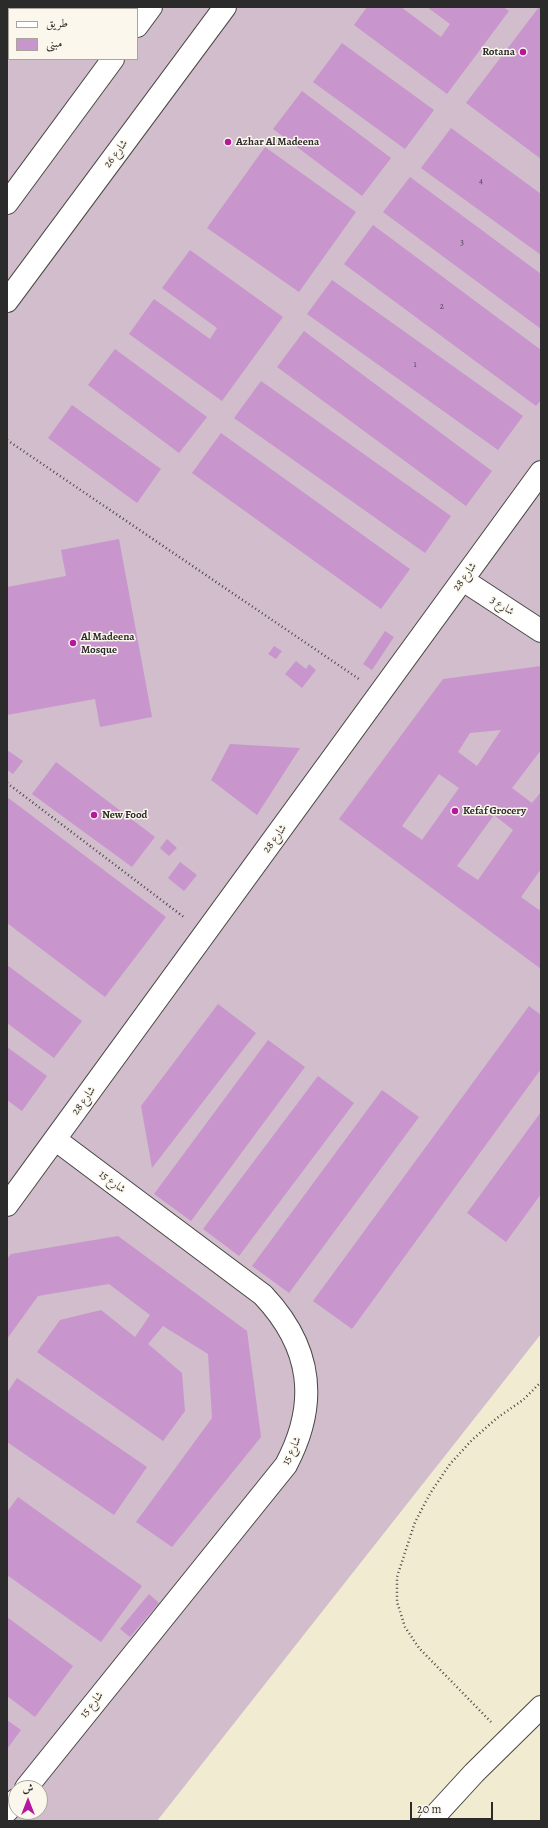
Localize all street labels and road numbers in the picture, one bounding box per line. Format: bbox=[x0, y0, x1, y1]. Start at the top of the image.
street label: شارع 26 bbox=[101, 137, 131, 171]
street label: شارع 28 bbox=[450, 560, 480, 594]
street label: شارع 3 bbox=[488, 593, 516, 619]
street label: شارع 28 bbox=[260, 822, 290, 856]
street label: شارع 28 bbox=[69, 1084, 99, 1118]
street label: شارع 15 bbox=[96, 1168, 128, 1196]
street label: شارع 15 bbox=[280, 1435, 304, 1467]
street label: شارع 15 bbox=[78, 1689, 106, 1721]

